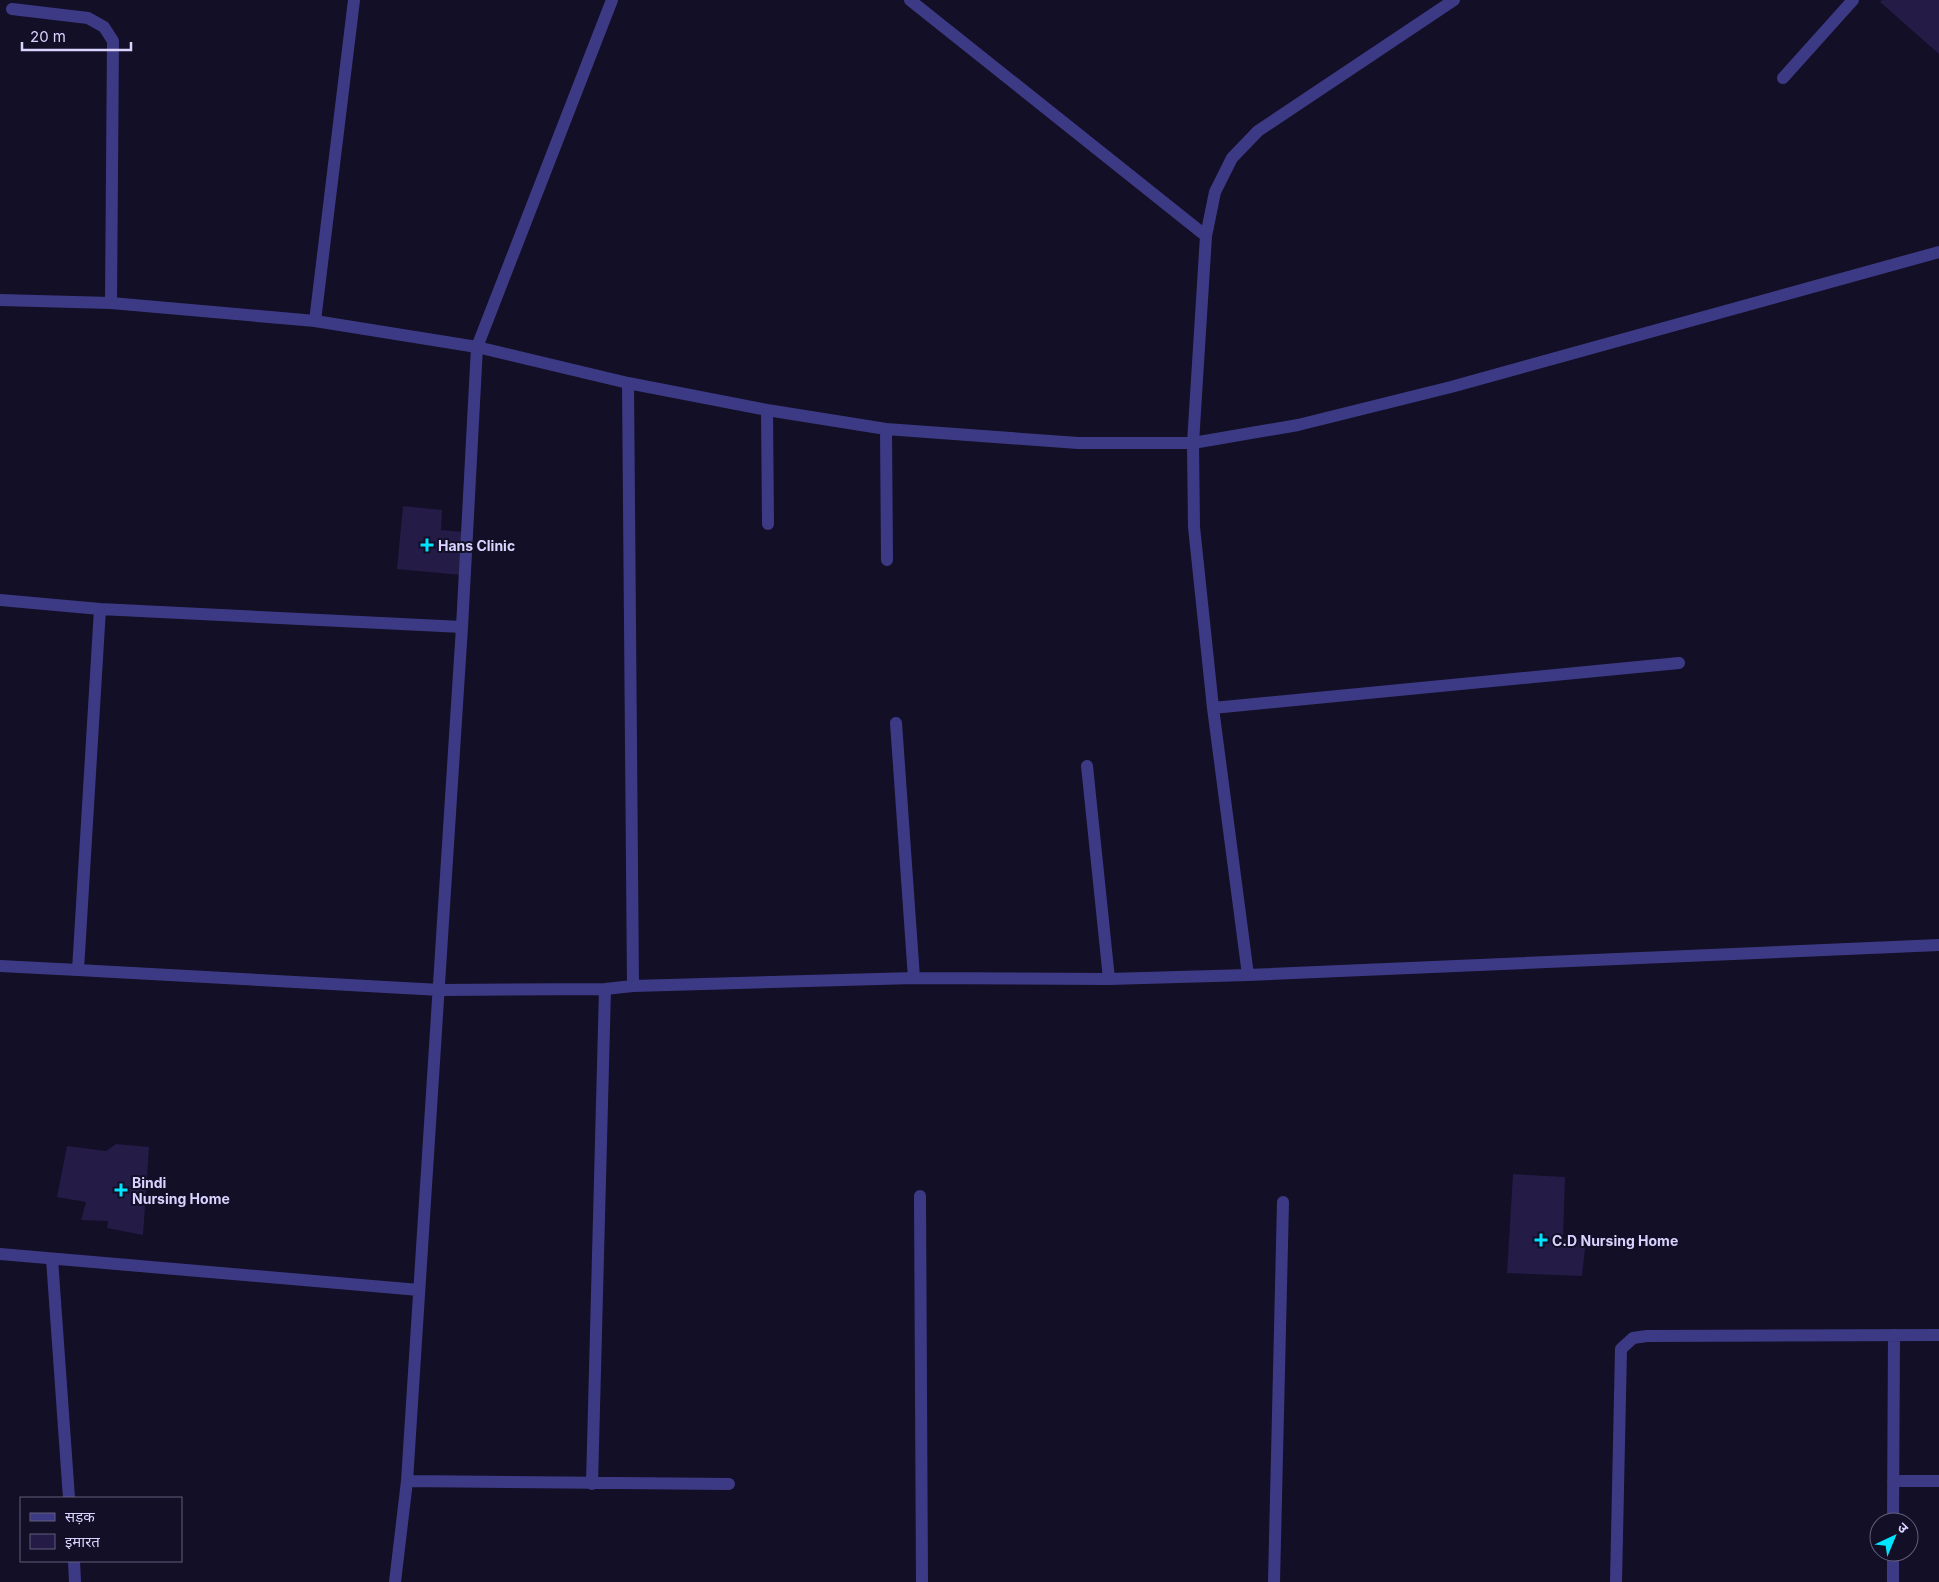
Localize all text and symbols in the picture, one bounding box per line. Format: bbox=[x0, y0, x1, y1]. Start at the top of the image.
scale bar bbox=[22, 20, 131, 52]
text: 20 m bbox=[30, 27, 66, 46]
place label: Hans Clinic bbox=[438, 537, 515, 554]
marker: Hans Clinic bbox=[420, 538, 434, 552]
place label: Bindi Nursing Home bbox=[132, 1174, 230, 1207]
marker: Bindi Nursing Home bbox=[114, 1183, 128, 1197]
place label: C.D Nursing Home bbox=[1552, 1232, 1678, 1249]
marker: C.D Nursing Home bbox=[1534, 1233, 1548, 1247]
legend bbox=[20, 1497, 182, 1562]
text: सड़क bbox=[65, 1507, 95, 1526]
north arrow bbox=[1869, 1512, 1919, 1562]
text: उ bbox=[1895, 1518, 1913, 1537]
text: इमारत bbox=[65, 1532, 100, 1551]

